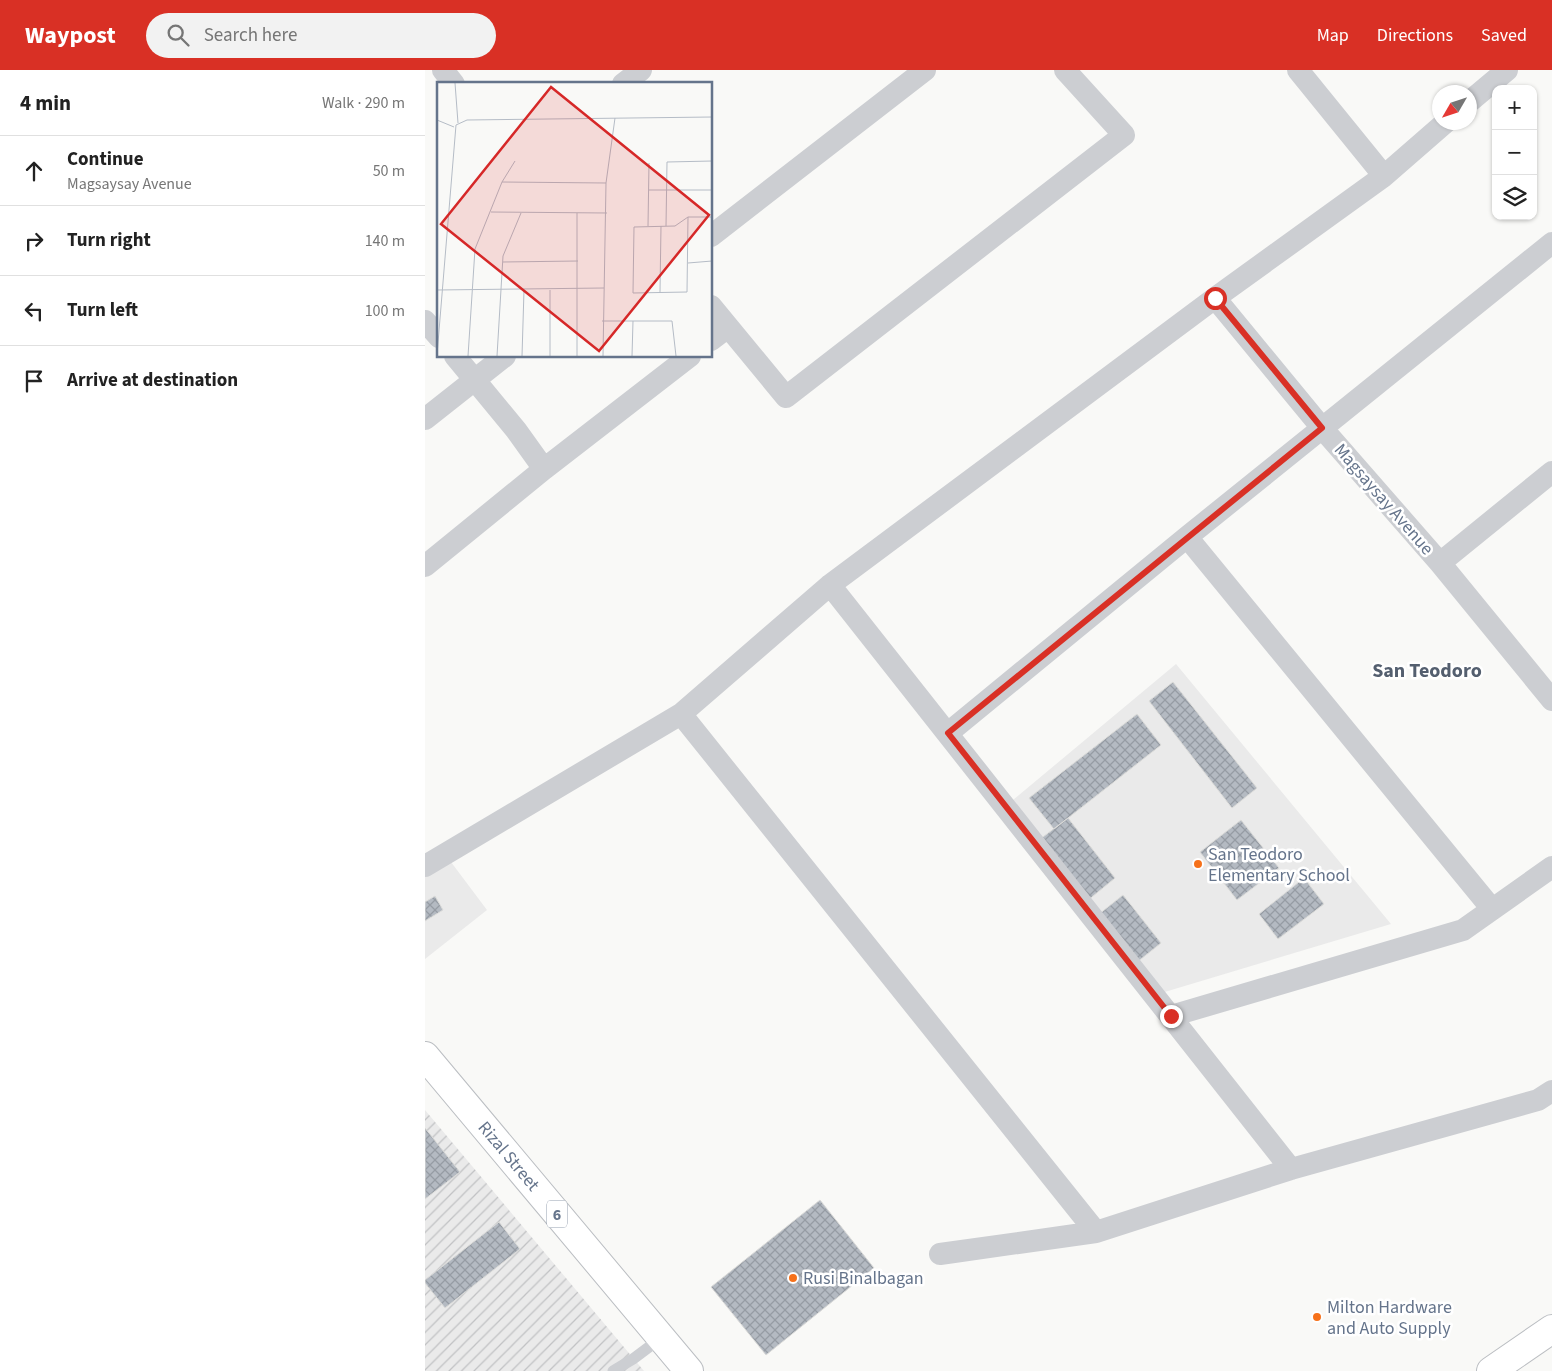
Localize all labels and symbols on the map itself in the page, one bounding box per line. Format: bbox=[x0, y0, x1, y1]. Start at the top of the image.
inset map bbox=[437, 82, 713, 358]
north arrow bbox=[1432, 85, 1477, 130]
route start bbox=[1204, 287, 1227, 310]
street label: Magsaysay Avenue bbox=[1328, 438, 1439, 561]
district label: San Teodoro bbox=[1372, 657, 1482, 685]
place label: San Teodoro Elementary School bbox=[1208, 842, 1350, 888]
marker: San Teodoro Elementary School bbox=[1192, 858, 1204, 870]
route end bbox=[1160, 1005, 1183, 1028]
street label: Rizal Street bbox=[472, 1116, 545, 1197]
road number: 6 bbox=[547, 1200, 567, 1228]
place label: Rusi Binalbagan bbox=[803, 1266, 924, 1291]
marker: Rusi Binalbagan bbox=[787, 1272, 799, 1284]
place label: Milton Hardware and Auto Supply bbox=[1327, 1295, 1452, 1341]
marker: Milton Hardware and Auto Supply bbox=[1311, 1311, 1323, 1323]

